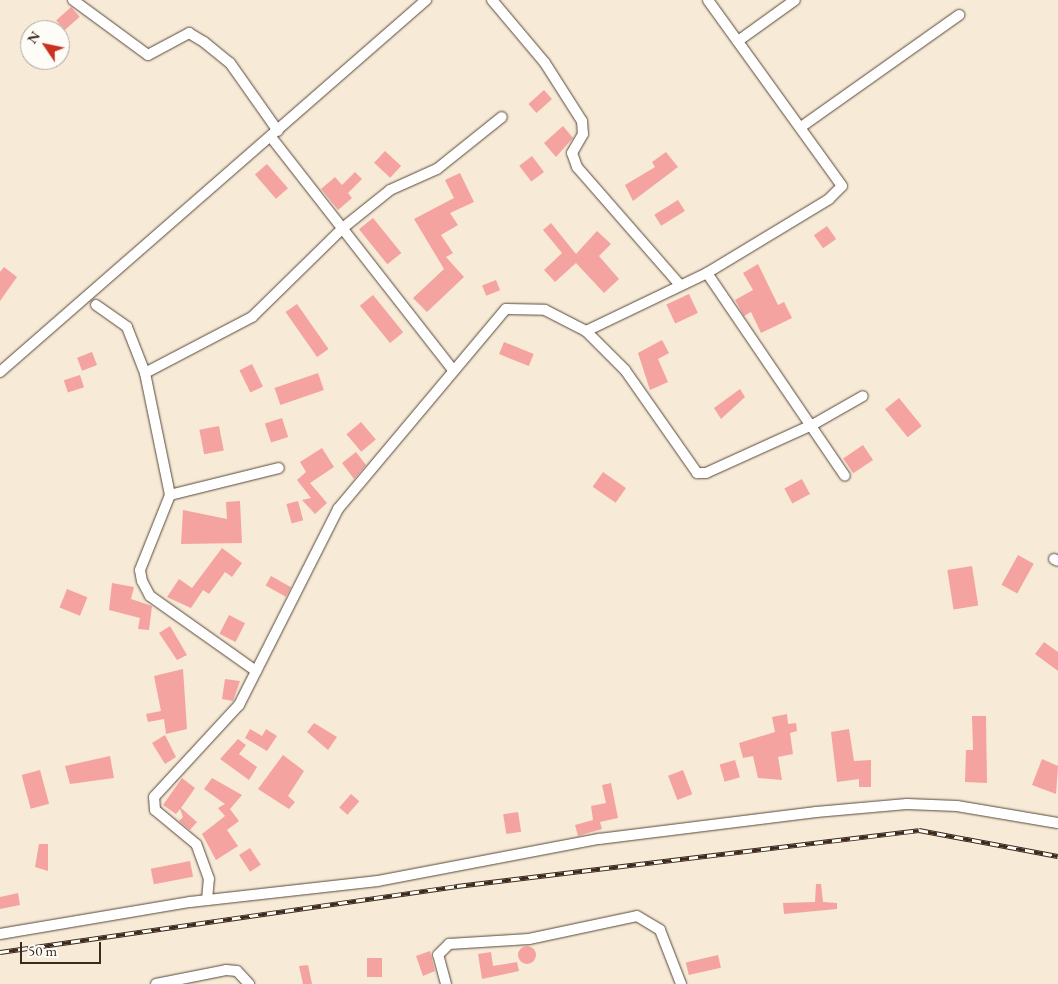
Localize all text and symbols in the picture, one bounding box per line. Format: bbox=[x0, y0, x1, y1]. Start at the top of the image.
north arrow bbox=[20, 20, 70, 70]
text: N bbox=[23, 27, 44, 47]
scale bar bbox=[22, 932, 104, 964]
text: 50 m bbox=[28, 941, 57, 960]

